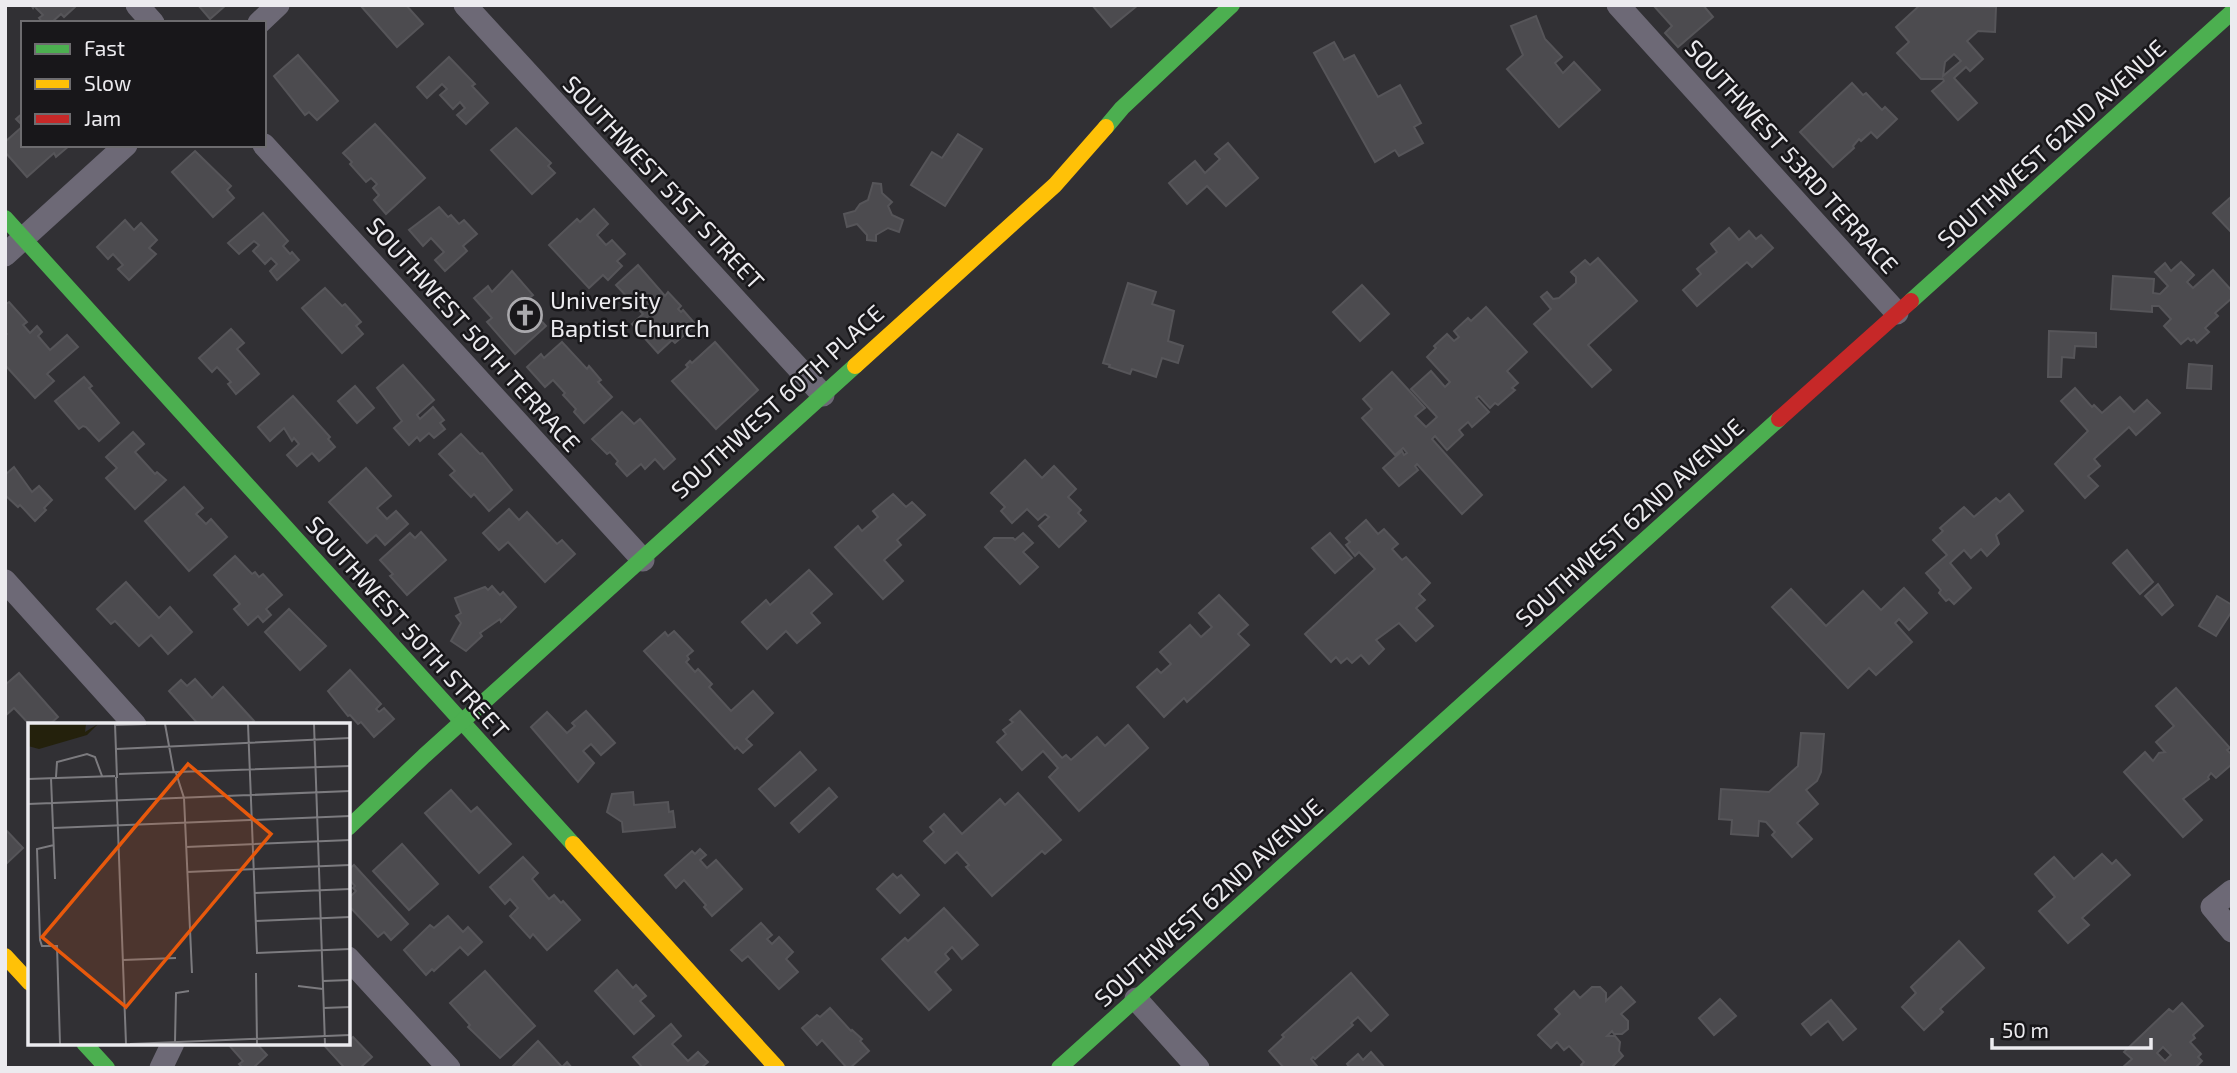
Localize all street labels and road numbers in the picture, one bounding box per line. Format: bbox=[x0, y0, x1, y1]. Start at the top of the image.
street label: SOUTHWEST 53RD TERRACE bbox=[1679, 33, 1905, 279]
street label: SOUTHWEST 62ND AVENUE bbox=[1931, 33, 2171, 253]
street label: SOUTHWEST 51ST STREET bbox=[557, 69, 771, 295]
street label: SOUTHWEST 50TH TERRACE bbox=[361, 211, 587, 457]
street label: SOUTHWEST 60TH PLACE bbox=[665, 298, 889, 504]
street label: SOUTHWEST 62ND AVENUE bbox=[1509, 412, 1749, 632]
street label: SOUTHWEST 50TH STREET bbox=[300, 510, 516, 744]
street label: SOUTHWEST 62ND AVENUE bbox=[1088, 792, 1328, 1012]

